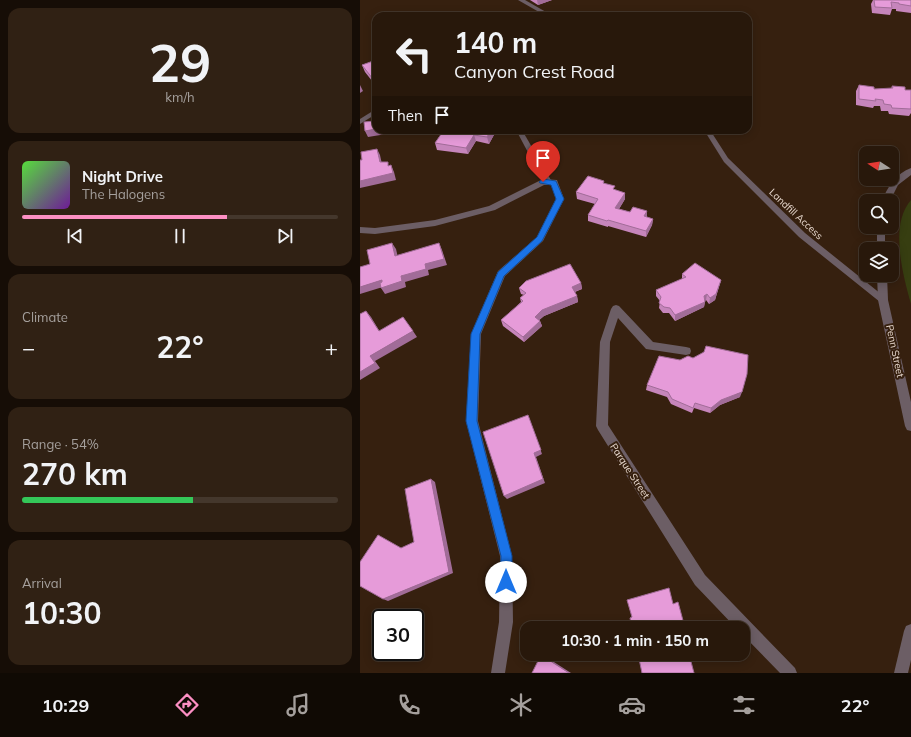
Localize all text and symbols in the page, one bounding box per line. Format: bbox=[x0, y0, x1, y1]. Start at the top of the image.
text: 140 m bbox=[454, 25, 537, 60]
icon: left bbox=[388, 28, 440, 80]
text: 29 bbox=[149, 30, 211, 95]
text: Canyon Crest Road bbox=[454, 60, 615, 83]
text: km/h bbox=[165, 89, 195, 105]
icon: arrive bbox=[431, 104, 453, 126]
text: Then bbox=[388, 106, 423, 125]
pin bbox=[526, 141, 560, 182]
north arrow bbox=[859, 146, 899, 186]
map controls bbox=[859, 146, 899, 282]
icon: arrive bbox=[532, 147, 554, 169]
text: Night Drive bbox=[82, 167, 163, 186]
text: The Halogens bbox=[82, 186, 165, 202]
street label: Landfill Access bbox=[766, 186, 826, 242]
button: search bbox=[859, 194, 899, 234]
icon: previous bbox=[64, 225, 86, 247]
icon: pause bbox=[169, 225, 191, 247]
icon: next bbox=[274, 225, 296, 247]
button: layers bbox=[859, 242, 899, 282]
text: Climate bbox=[22, 309, 68, 325]
street label: Penn Street bbox=[883, 323, 907, 379]
text: 22° bbox=[156, 328, 204, 366]
text: − bbox=[22, 334, 35, 362]
text: + bbox=[325, 334, 338, 362]
text: Range · 54% bbox=[22, 436, 99, 452]
street label: Parque Street bbox=[607, 441, 653, 502]
text: 270 km bbox=[22, 455, 128, 493]
position arrow bbox=[485, 561, 527, 603]
text: Arrival bbox=[22, 575, 62, 591]
text: 10:30 bbox=[22, 594, 101, 632]
speed limit sign: 30 bbox=[372, 609, 424, 661]
text: 10:30 · 1 min · 150 m bbox=[561, 631, 709, 650]
icon: directions bbox=[173, 691, 201, 719]
icon: music bbox=[284, 691, 312, 719]
icon: phone bbox=[395, 691, 423, 719]
icon: climate bbox=[507, 691, 535, 719]
icon: car bbox=[618, 691, 646, 719]
icon: filters bbox=[730, 691, 758, 719]
text: 10:29 bbox=[42, 694, 89, 717]
text: 22° bbox=[841, 694, 869, 717]

